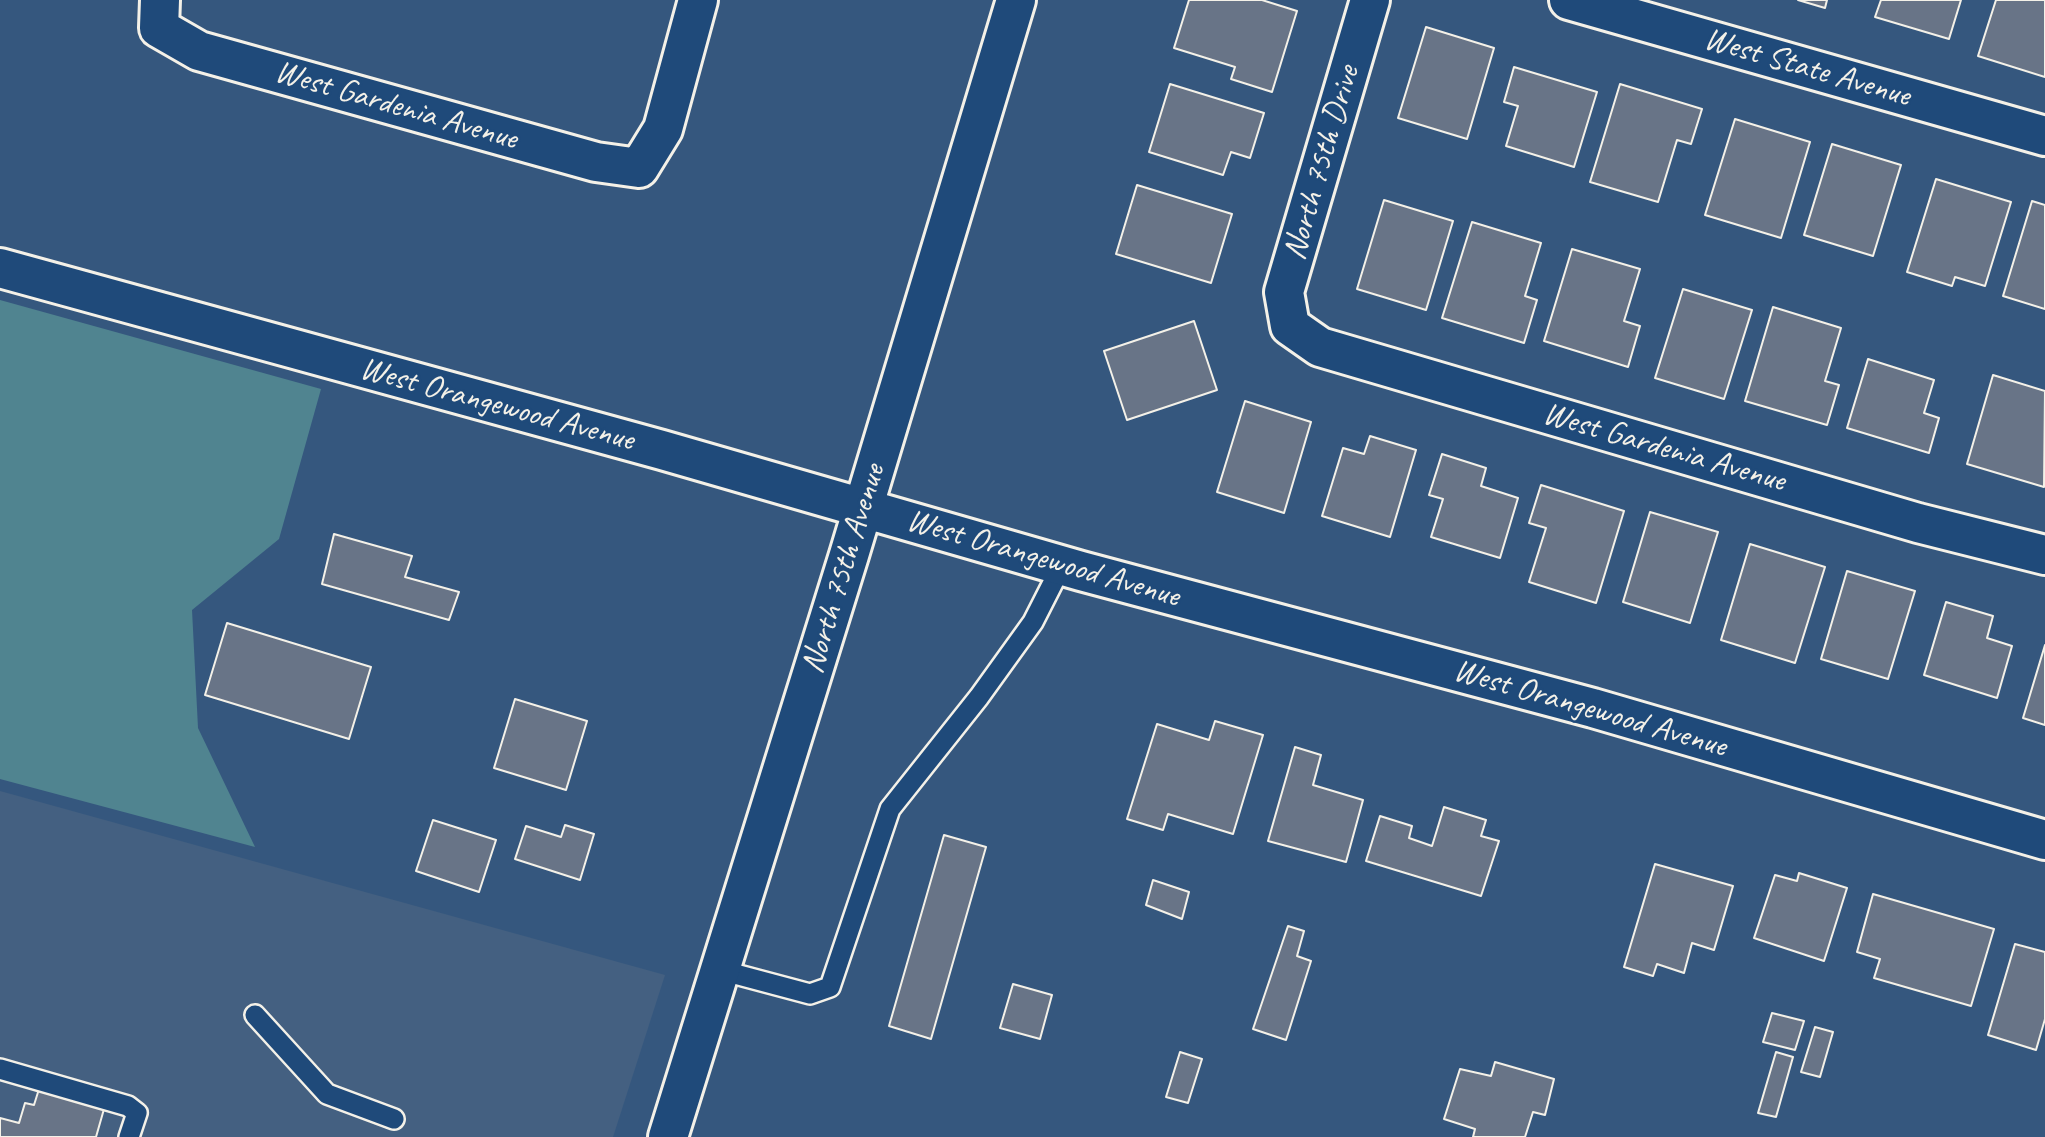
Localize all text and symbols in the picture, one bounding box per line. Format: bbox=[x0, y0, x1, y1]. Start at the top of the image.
street label: West State Avenue bbox=[1699, 20, 1915, 116]
street label: West Gardenia Avenue bbox=[270, 52, 522, 160]
street label: North 75th Drive bbox=[1275, 61, 1369, 265]
street label: West Orangewood Avenue bbox=[356, 349, 638, 461]
street label: West Gardenia Avenue bbox=[1538, 394, 1790, 502]
street label: North 75th Avenue bbox=[793, 460, 895, 678]
street label: West Orangewood Avenue bbox=[902, 501, 1184, 617]
street label: West Orangewood Avenue bbox=[1449, 651, 1731, 767]

